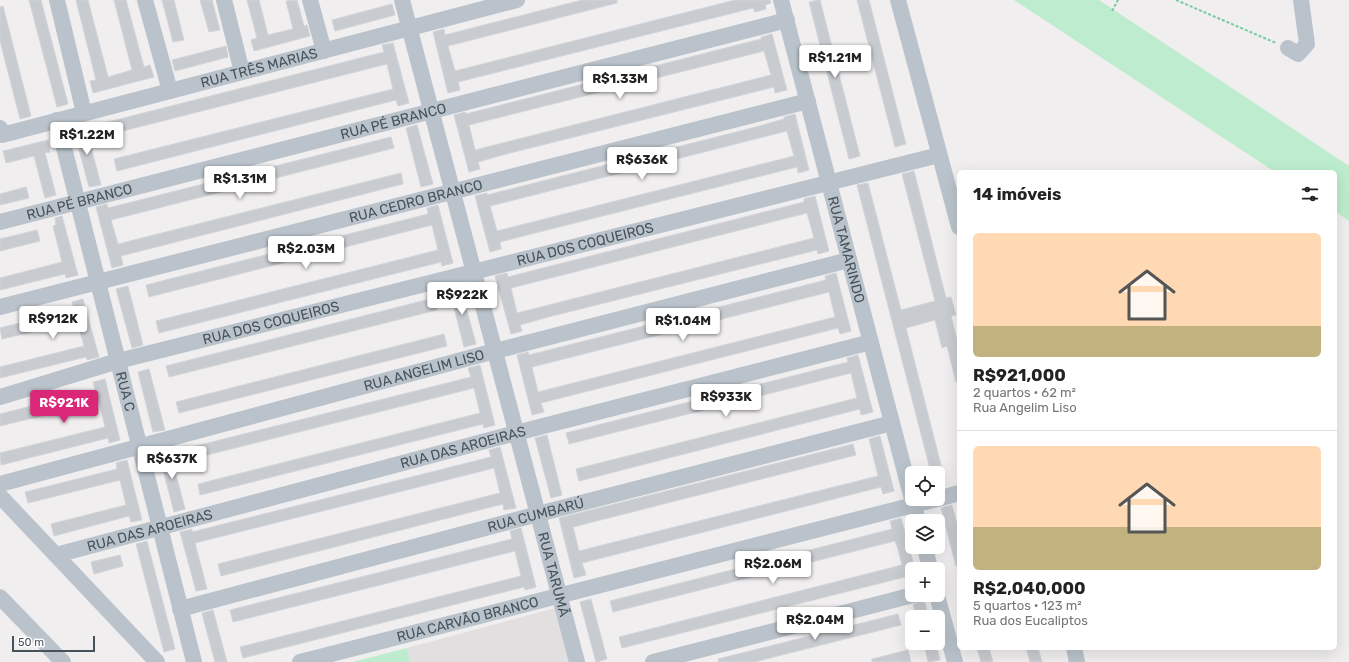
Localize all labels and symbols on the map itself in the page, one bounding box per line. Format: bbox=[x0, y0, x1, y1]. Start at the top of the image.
street label: RUA TRÊS MARIAS bbox=[199, 45, 320, 92]
pin: R$1.21M bbox=[798, 45, 872, 79]
pin: R$1.33M bbox=[583, 66, 657, 100]
street label: RUA PÉ BRANCO bbox=[339, 100, 448, 143]
pin: R$1.22M bbox=[50, 122, 124, 156]
pin: R$636K bbox=[609, 147, 675, 181]
pin: R$1.31M bbox=[203, 166, 277, 200]
street label: RUA CEDRO BRANCO bbox=[347, 176, 484, 227]
street label: RUA PÉ BRANCO bbox=[25, 180, 134, 224]
street label: RUA TAMARINDO bbox=[824, 194, 868, 305]
street label: RUA DOS COQUEIROS bbox=[515, 219, 656, 270]
pin: R$2.03M bbox=[269, 236, 343, 270]
pin: R$922K bbox=[429, 282, 495, 316]
street label: RUA DOS COQUEIROS bbox=[201, 298, 341, 348]
pin: R$912K bbox=[20, 306, 86, 340]
pin: R$1.04M bbox=[646, 308, 720, 342]
street label: RUA ANGELIM LISO bbox=[362, 346, 486, 395]
street label: RUA C bbox=[112, 370, 138, 413]
pin: R$933K bbox=[693, 384, 759, 418]
pin: R$921K bbox=[31, 390, 97, 424]
street label: RUA DAS AROEIRAS bbox=[398, 423, 528, 472]
pin: R$637K bbox=[139, 446, 205, 480]
street label: RUA CUMBARÚ bbox=[486, 494, 586, 536]
street label: RUA DAS AROEIRAS bbox=[85, 506, 215, 555]
street label: RUA TARUMÃ bbox=[534, 530, 574, 619]
pin: R$2.06M bbox=[736, 551, 810, 585]
street label: RUA CARVÃO BRANCO bbox=[395, 593, 540, 646]
pin: R$2.04M bbox=[778, 607, 852, 641]
scale bar bbox=[12, 634, 95, 653]

